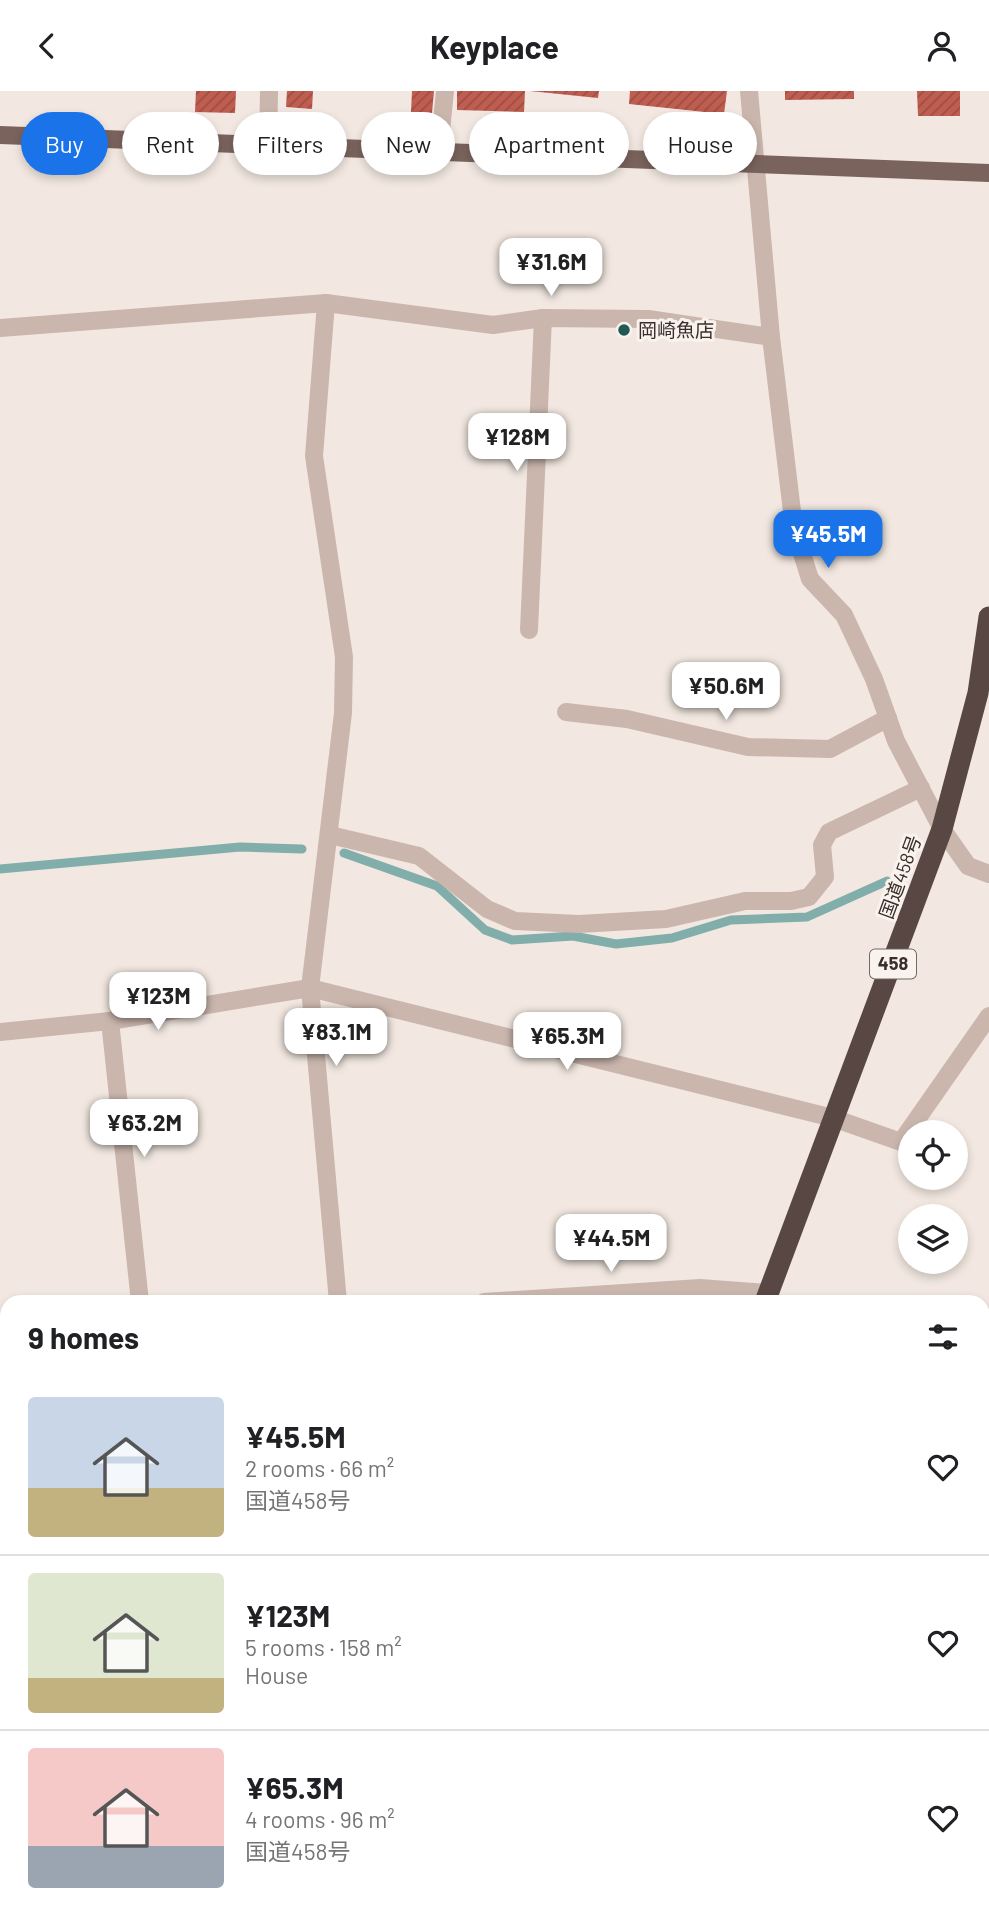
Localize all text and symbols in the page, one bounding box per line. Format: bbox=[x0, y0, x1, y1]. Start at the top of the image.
icon: back bbox=[28, 27, 66, 65]
text: Keyplace bbox=[430, 27, 559, 65]
icon: person bbox=[923, 27, 961, 65]
chip: Buy bbox=[21, 112, 108, 175]
chip: Rent bbox=[122, 112, 219, 175]
chip: Filters bbox=[233, 112, 347, 175]
chip: New bbox=[361, 112, 455, 175]
chip: Apartment bbox=[469, 112, 629, 175]
chip: House bbox=[643, 112, 757, 175]
pin: ¥31.6M bbox=[494, 239, 608, 298]
text: ¥31.6M bbox=[515, 247, 587, 275]
place label: 岡崎魚店 bbox=[638, 318, 714, 341]
marker: 岡崎魚店 bbox=[616, 322, 632, 338]
pin: ¥128M bbox=[468, 413, 566, 473]
text: ¥128M bbox=[484, 422, 550, 450]
pin: ¥45.5M bbox=[771, 511, 885, 570]
text: ¥45.5M bbox=[789, 519, 867, 547]
pin: ¥50.6M bbox=[669, 663, 783, 722]
text: ¥50.6M bbox=[688, 671, 764, 699]
street label: 国道458号 bbox=[874, 832, 925, 922]
road number: 458 bbox=[870, 949, 916, 979]
pin: ¥123M bbox=[109, 972, 207, 1032]
text: ¥123M bbox=[125, 981, 191, 1009]
pin: ¥83.1M bbox=[279, 1009, 393, 1068]
pin: ¥65.3M bbox=[510, 1013, 624, 1072]
text: ¥83.1M bbox=[300, 1017, 372, 1045]
text: ¥65.3M bbox=[529, 1021, 605, 1049]
pin: ¥63.2M bbox=[87, 1100, 201, 1159]
text: ¥63.2M bbox=[106, 1108, 182, 1136]
map controls bbox=[898, 1120, 968, 1274]
button: locate bbox=[898, 1120, 968, 1190]
button: layers bbox=[898, 1204, 968, 1274]
pin: ¥44.5M bbox=[554, 1215, 668, 1274]
text: ¥44.5M bbox=[572, 1223, 650, 1251]
icon: filters bbox=[924, 1318, 962, 1356]
text: 9 homes bbox=[28, 1319, 139, 1355]
text: ¥45.5M bbox=[245, 1418, 346, 1454]
icon: home bbox=[84, 1425, 168, 1509]
icon: heart bbox=[924, 1448, 962, 1486]
text: 2 rooms · 66 m² bbox=[245, 1454, 394, 1482]
text: 国道458号 bbox=[245, 1486, 350, 1514]
text: ¥123M bbox=[245, 1597, 330, 1633]
icon: home bbox=[84, 1601, 168, 1685]
icon: heart bbox=[924, 1624, 962, 1662]
text: 5 rooms · 158 m² bbox=[245, 1633, 402, 1661]
text: House bbox=[245, 1661, 308, 1689]
text: ¥65.3M bbox=[245, 1769, 344, 1805]
icon: home bbox=[84, 1776, 168, 1860]
icon: heart bbox=[924, 1799, 962, 1837]
text: 4 rooms · 96 m² bbox=[245, 1805, 395, 1833]
text: 国道458号 bbox=[245, 1837, 350, 1865]

